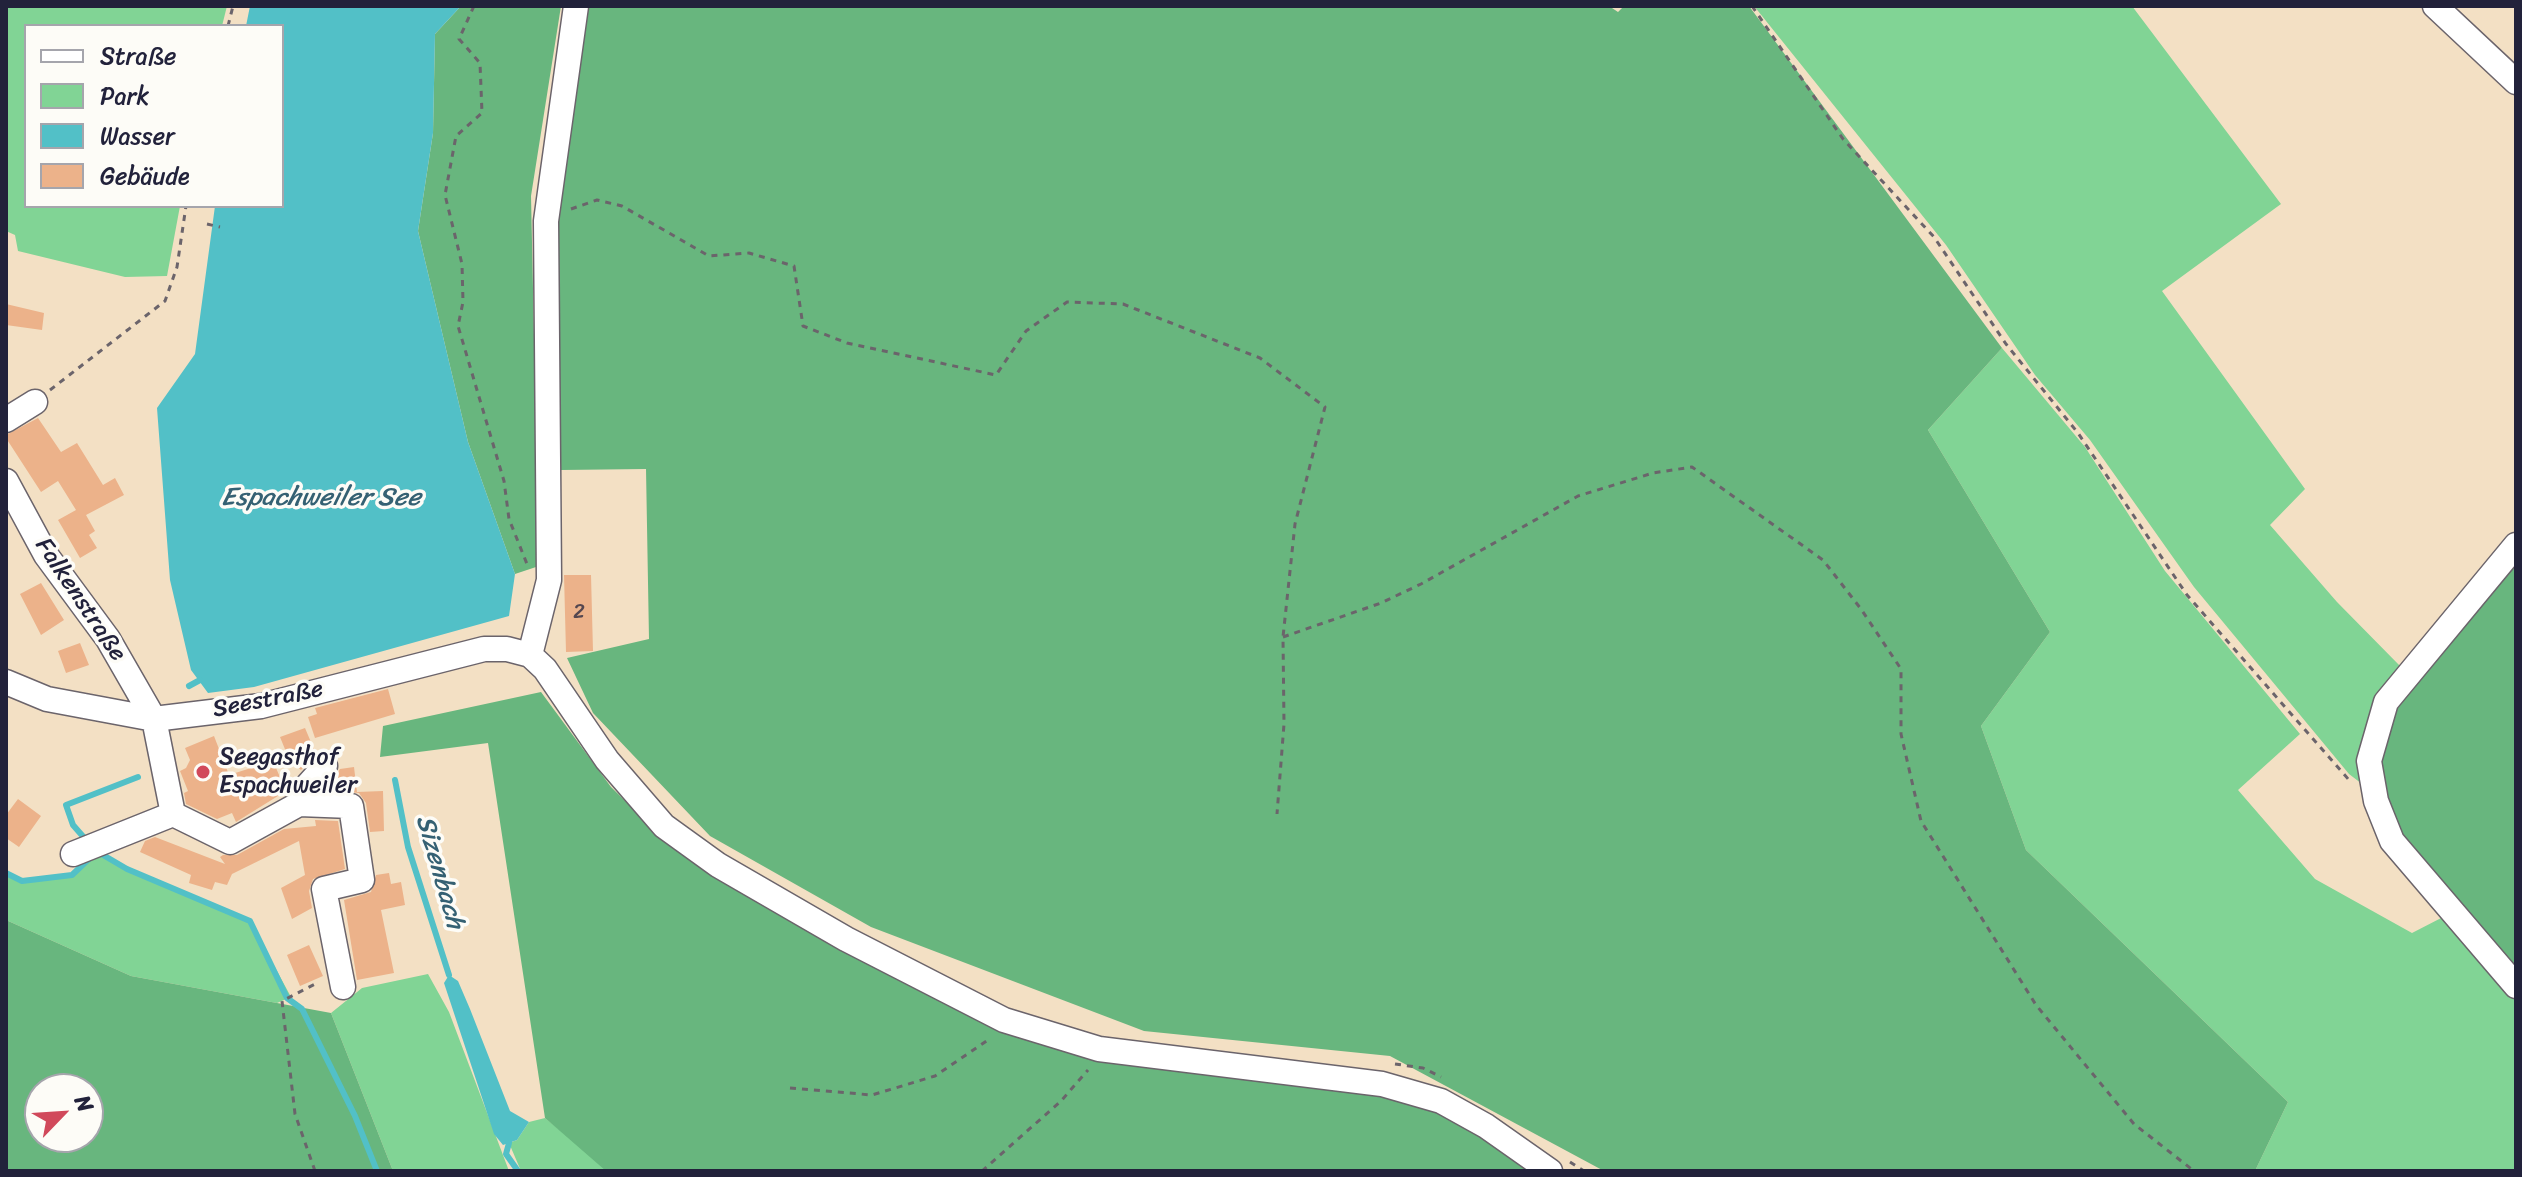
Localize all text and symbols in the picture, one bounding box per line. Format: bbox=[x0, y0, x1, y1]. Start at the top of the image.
legend bbox=[24, 24, 284, 208]
text: Straße bbox=[100, 35, 176, 77]
text: Park bbox=[100, 75, 149, 117]
text: Wasser bbox=[100, 115, 175, 157]
text: Gebäude bbox=[100, 155, 190, 197]
water label: Espachweiler See bbox=[221, 482, 421, 514]
street label: Falkenstraße bbox=[28, 533, 132, 667]
house number: 2 bbox=[573, 601, 585, 625]
street label: Seestraße bbox=[210, 675, 326, 725]
place label: Seegasthof Espachweiler bbox=[219, 744, 357, 800]
marker: Seegasthof Espachweiler bbox=[194, 763, 212, 781]
water label: Sizenbach bbox=[408, 812, 470, 932]
north arrow bbox=[24, 1073, 104, 1153]
text: N bbox=[63, 1088, 105, 1119]

